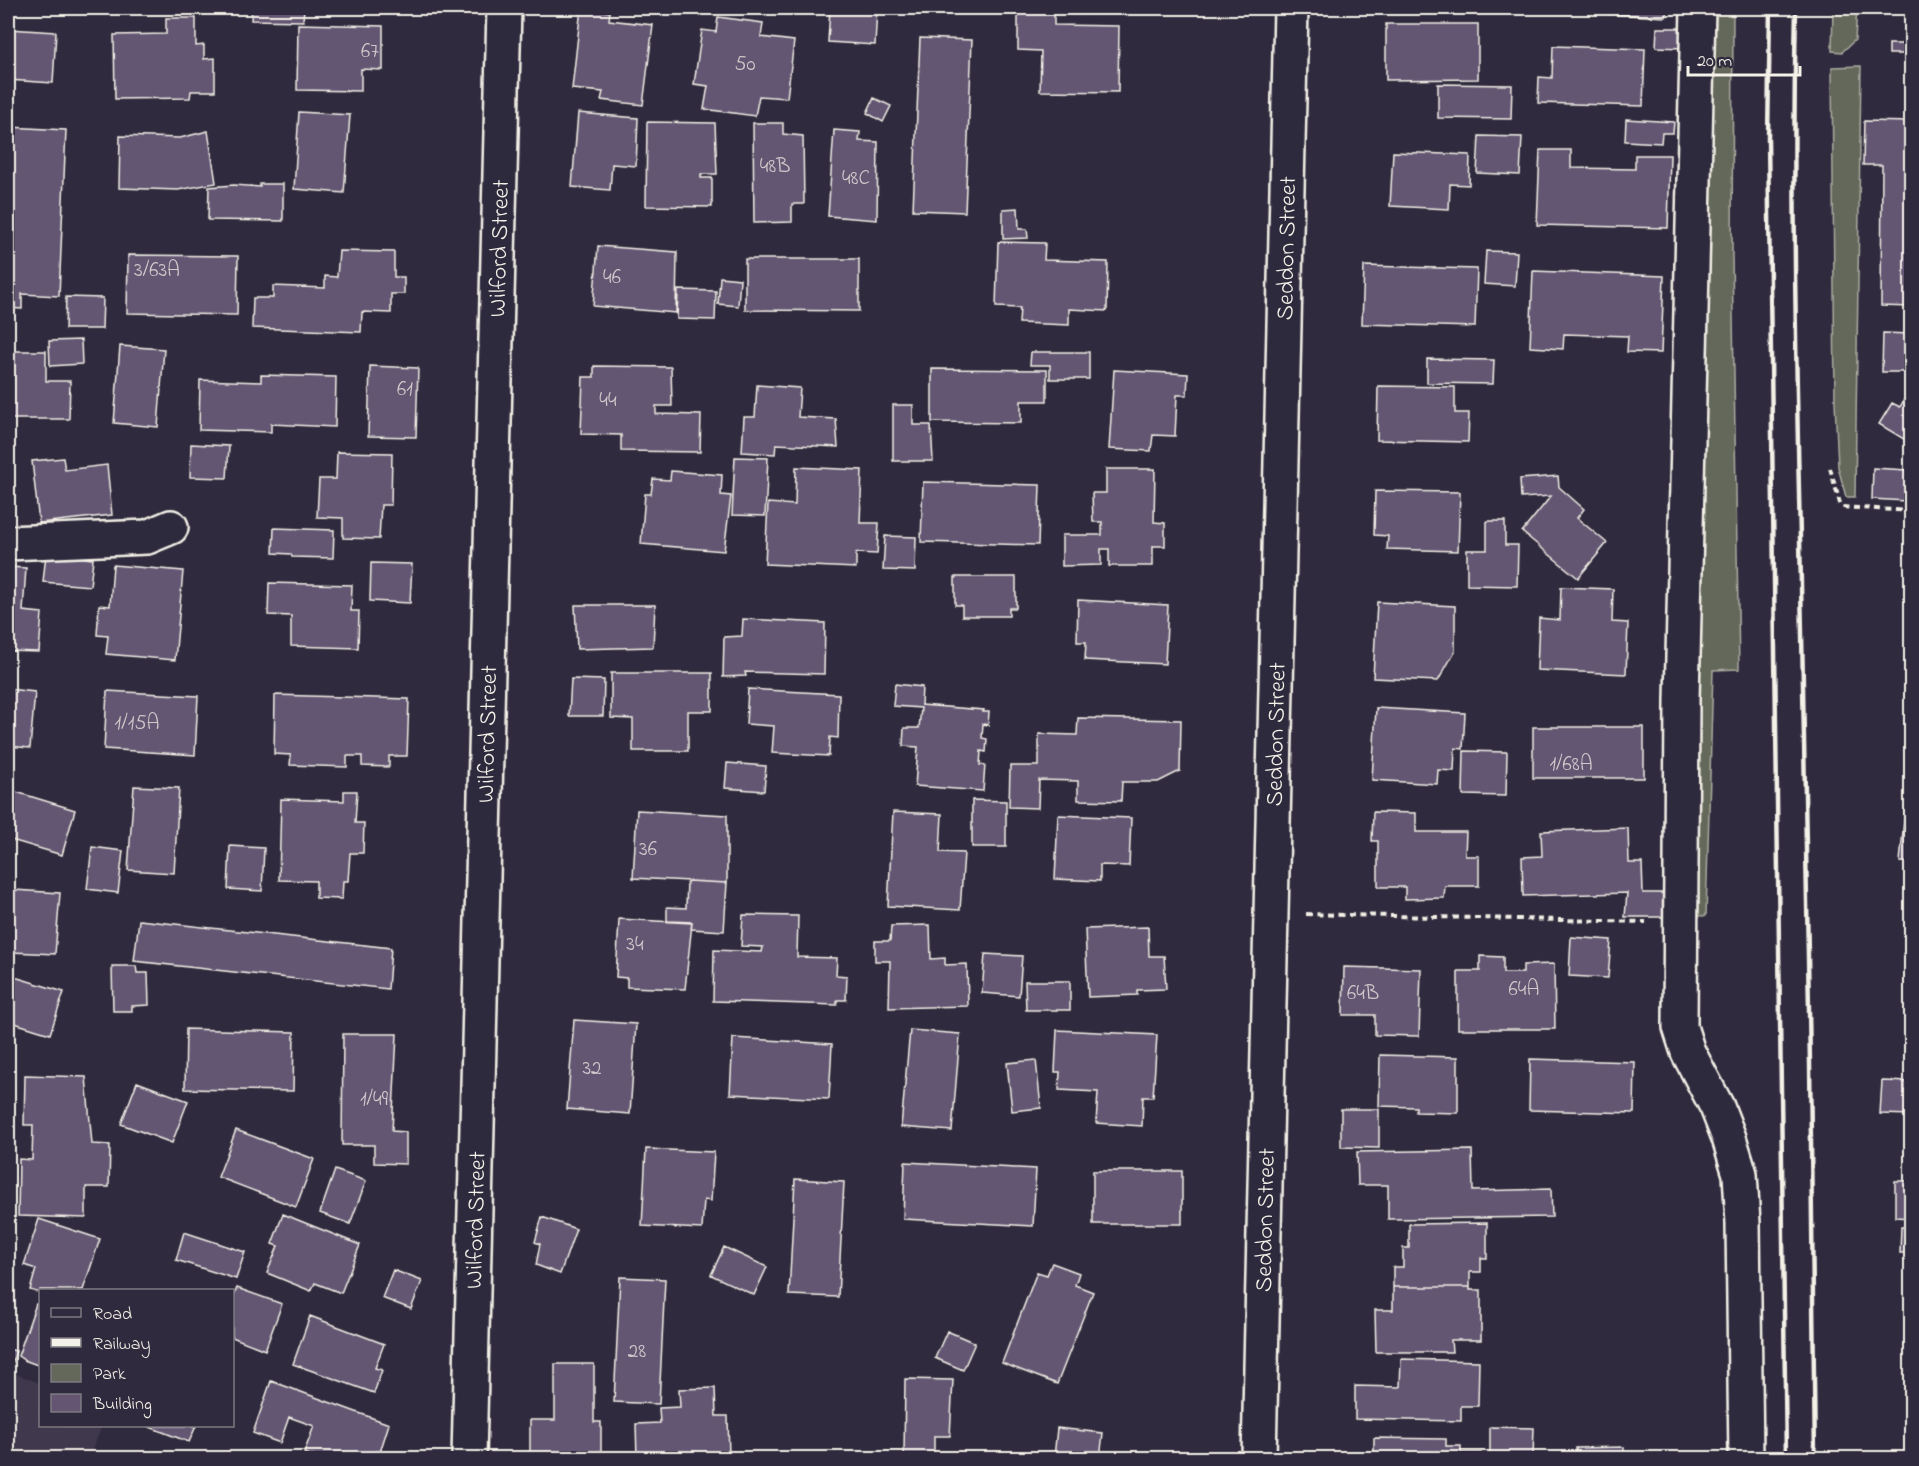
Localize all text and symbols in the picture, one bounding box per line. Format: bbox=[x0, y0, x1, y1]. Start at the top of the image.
house number: 67 bbox=[361, 37, 379, 67]
scale bar bbox=[1688, 39, 1800, 77]
text: 20 m bbox=[1697, 49, 1732, 75]
house number: 50 bbox=[734, 50, 756, 80]
house number: 48B bbox=[760, 152, 790, 182]
house number: 48C bbox=[842, 164, 870, 194]
street label: Seddon Street bbox=[1269, 176, 1307, 321]
street label: Wilford Street bbox=[482, 179, 520, 318]
house number: 3/63A bbox=[134, 256, 180, 286]
house number: 46 bbox=[603, 263, 621, 293]
house number: 61 bbox=[397, 375, 413, 405]
house number: 44 bbox=[599, 386, 617, 416]
street label: Seddon Street bbox=[1258, 662, 1297, 807]
street label: Wilford Street bbox=[470, 665, 508, 804]
house number: 1/15A bbox=[115, 709, 159, 739]
house number: 1/68A bbox=[1549, 750, 1593, 780]
house number: 36 bbox=[639, 835, 657, 865]
house number: 34 bbox=[626, 930, 644, 960]
house number: 64A bbox=[1509, 975, 1539, 1005]
house number: 64B bbox=[1347, 979, 1379, 1009]
house number: 32 bbox=[582, 1054, 602, 1084]
house number: 1/49 bbox=[360, 1085, 389, 1115]
street label: Seddon Street bbox=[1248, 1148, 1286, 1293]
street label: Wilford Street bbox=[458, 1151, 496, 1289]
legend bbox=[39, 1289, 234, 1427]
text: Road bbox=[93, 1302, 132, 1328]
text: Railway bbox=[93, 1332, 150, 1358]
house number: 28 bbox=[628, 1337, 646, 1367]
text: Park bbox=[93, 1362, 126, 1388]
text: Building bbox=[92, 1392, 152, 1419]

